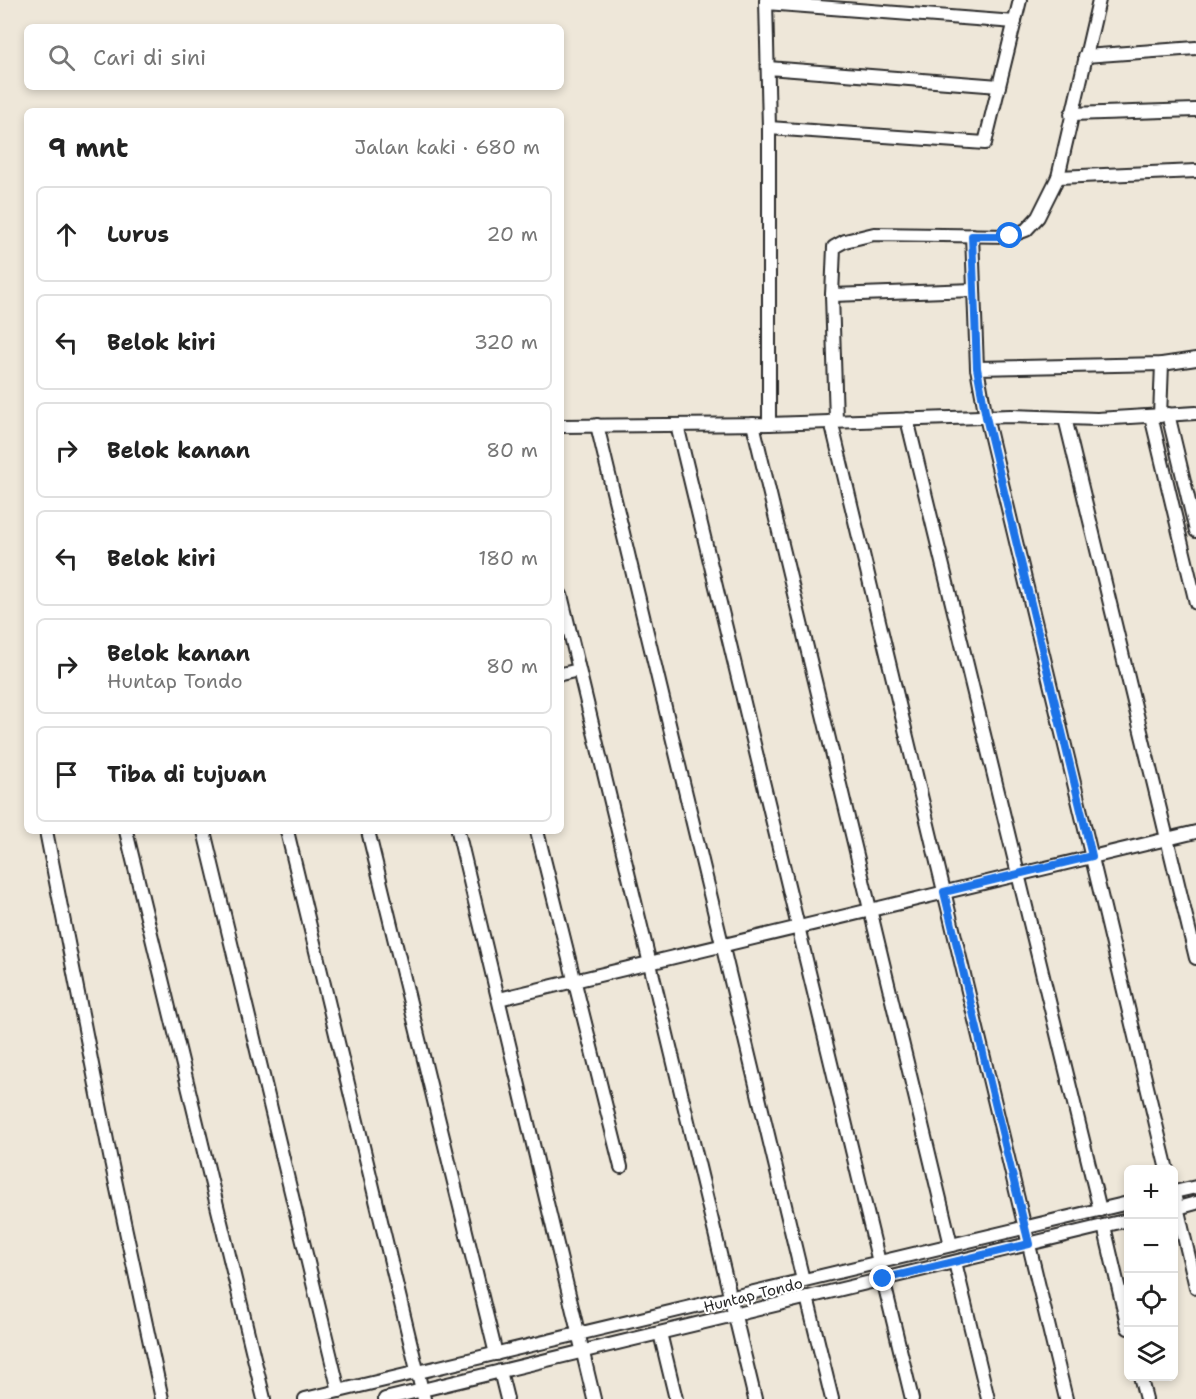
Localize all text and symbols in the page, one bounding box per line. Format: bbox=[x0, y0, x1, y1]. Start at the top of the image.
search box bbox=[24, 24, 564, 90]
icon: search bbox=[45, 41, 78, 74]
text: Cari di sini bbox=[93, 43, 206, 72]
text: 9 mnt bbox=[48, 130, 128, 165]
text: Jalan kaki · 680 m bbox=[354, 134, 540, 160]
icon: ahead bbox=[50, 218, 83, 251]
text: Lurus bbox=[107, 220, 169, 249]
text: 20 m bbox=[487, 221, 538, 247]
route start bbox=[996, 222, 1022, 248]
icon: left bbox=[50, 326, 83, 359]
text: Belok kiri bbox=[107, 328, 216, 357]
text: 320 m bbox=[474, 329, 538, 355]
icon: right bbox=[50, 434, 83, 467]
text: Belok kanan bbox=[107, 436, 250, 465]
text: 80 m bbox=[486, 437, 538, 463]
icon: left bbox=[50, 542, 83, 575]
text: Belok kiri bbox=[107, 544, 216, 573]
text: 180 m bbox=[478, 545, 538, 571]
text: Belok kanan bbox=[107, 639, 250, 668]
icon: right bbox=[50, 650, 83, 683]
text: 80 m bbox=[486, 653, 538, 679]
text: Huntap Tondo bbox=[107, 668, 243, 694]
icon: arrive bbox=[50, 758, 83, 791]
text: Tiba di tujuan bbox=[107, 760, 267, 789]
map controls bbox=[1124, 1165, 1178, 1381]
button: + bbox=[1124, 1165, 1178, 1219]
button: − bbox=[1124, 1219, 1178, 1273]
route end bbox=[869, 1265, 895, 1291]
street label: Huntap Tondo bbox=[701, 1273, 805, 1317]
button: locate bbox=[1124, 1273, 1178, 1327]
button: layers bbox=[1124, 1327, 1178, 1381]

